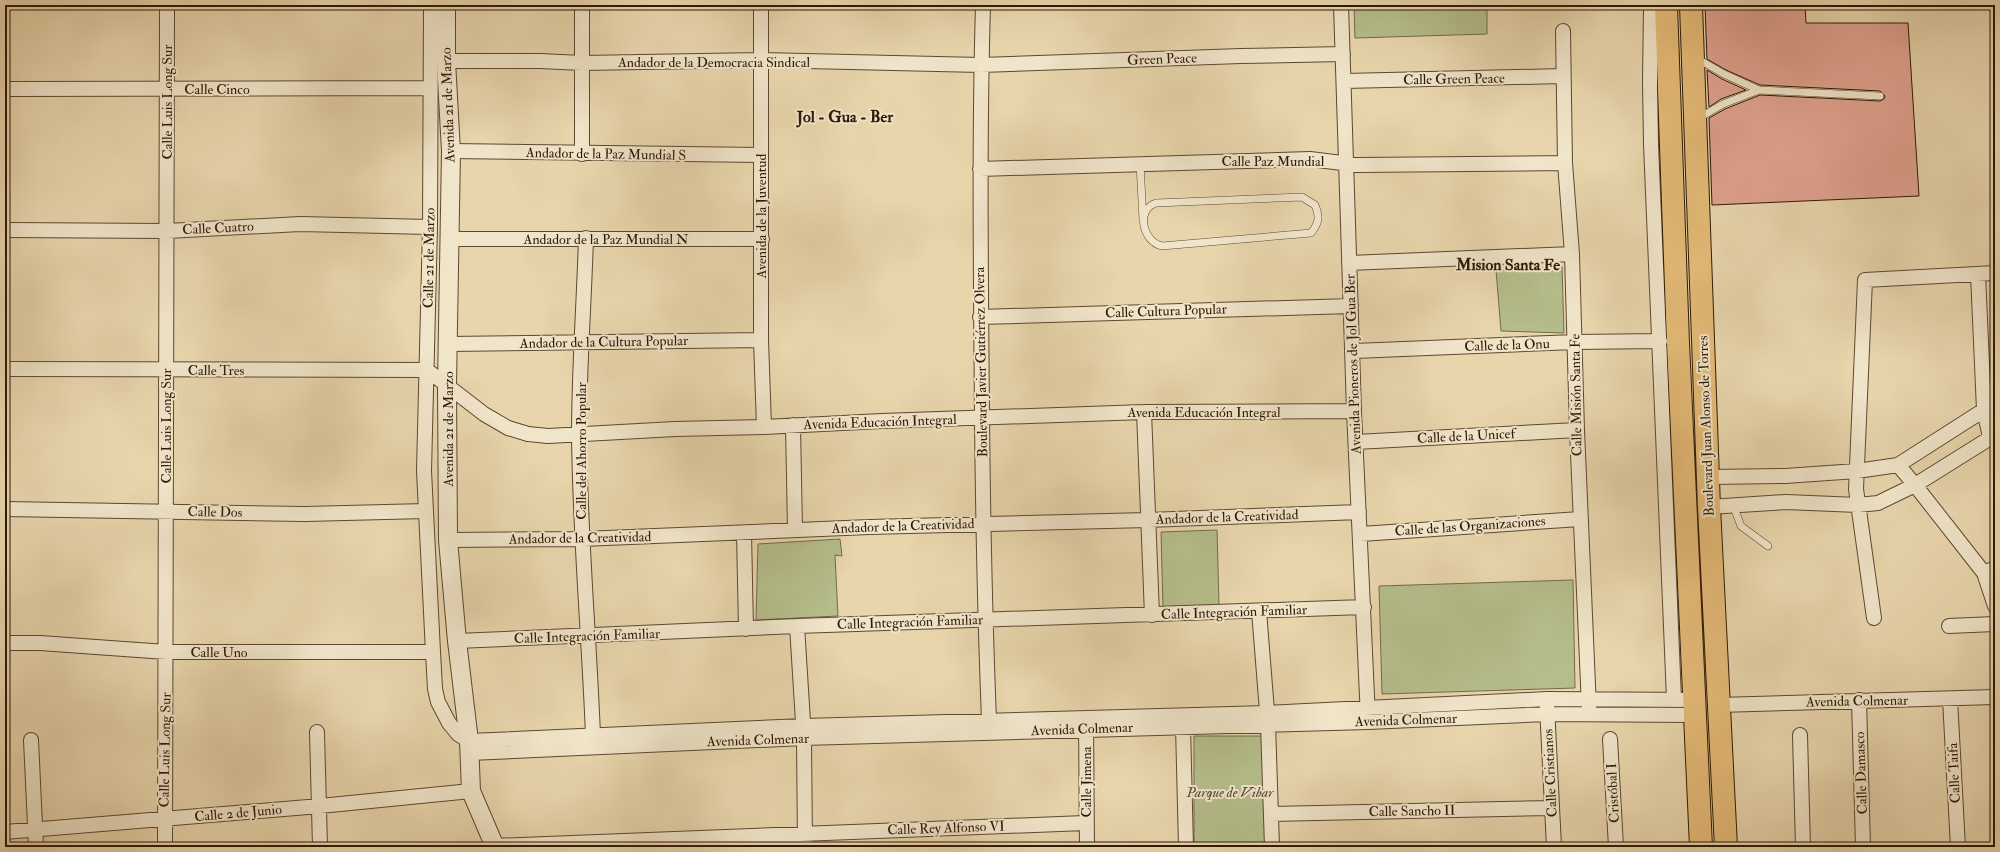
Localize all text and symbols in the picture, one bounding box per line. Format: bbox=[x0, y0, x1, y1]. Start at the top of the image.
street label: Calle Luis Long Sur bbox=[159, 44, 176, 159]
street label: Avenida 21 de Marzo bbox=[437, 47, 459, 164]
street label: Green Peace bbox=[1127, 49, 1197, 69]
street label: Andador de la Democracia Sindical bbox=[617, 54, 810, 71]
street label: Calle Green Peace bbox=[1403, 70, 1505, 88]
street label: Calle Cinco bbox=[184, 81, 250, 98]
district label: Jol - Gua - Ber bbox=[796, 107, 894, 128]
street label: Andador de la Paz Mundial S bbox=[525, 144, 686, 164]
street label: Avenida de la Juventud bbox=[753, 153, 770, 279]
street label: Calle Paz Mundial bbox=[1222, 153, 1325, 170]
street label: Calle 21 de Marzo bbox=[420, 207, 438, 308]
street label: Calle Cuatro bbox=[182, 218, 254, 238]
street label: Andador de la Paz Mundial N bbox=[522, 231, 689, 248]
district label: Mision Santa Fe bbox=[1455, 255, 1560, 275]
street label: Boulevard Javier Gutiérrez Olvera bbox=[971, 266, 991, 457]
street label: Avenida Pioneros de Jol Gua Ber bbox=[1341, 273, 1365, 455]
street label: Calle Cultura Popular bbox=[1105, 300, 1228, 323]
street label: Andador de la Cultura Popular bbox=[519, 332, 689, 353]
street label: Calle Misión Santa Fe bbox=[1566, 333, 1586, 456]
street label: Calle de la Onu bbox=[1464, 335, 1550, 355]
street label: Boulevard Juan Alonso de Torres bbox=[1694, 335, 1718, 517]
street label: Calle Tres bbox=[188, 362, 244, 379]
street label: Calle Luis Long Sur bbox=[158, 368, 175, 483]
street label: Avenida 21 de Marzo bbox=[440, 371, 457, 488]
street label: Calle del Ahorro Popular bbox=[573, 381, 591, 520]
street label: Avenida Educación Integral bbox=[1126, 404, 1281, 421]
street label: Avenida Educación Integral bbox=[802, 411, 957, 433]
street label: Calle de la Unicef bbox=[1417, 425, 1518, 447]
street label: Calle Dos bbox=[187, 503, 243, 521]
street label: Andador de la Creatividad bbox=[1154, 506, 1299, 528]
street label: Calle de las Organizaciones bbox=[1394, 512, 1546, 540]
street label: Andador de la Creatividad bbox=[830, 515, 975, 537]
street label: Andador de la Creatividad bbox=[507, 528, 652, 548]
street label: Calle Integración Familiar bbox=[1161, 601, 1308, 623]
street label: Calle Integración Familiar bbox=[837, 611, 984, 633]
street label: Calle Integración Familiar bbox=[514, 625, 661, 647]
street label: Calle Uno bbox=[190, 644, 248, 661]
street label: Calle Luis Long Sur bbox=[155, 692, 175, 808]
street label: Avenida Colmenar bbox=[1805, 692, 1909, 710]
street label: Avenida Colmenar bbox=[1354, 710, 1458, 730]
street label: Avenida Colmenar bbox=[1030, 719, 1134, 739]
street label: Calle Cristianos bbox=[1539, 728, 1561, 818]
street label: Avenida Colmenar bbox=[706, 730, 810, 750]
street label: Calle Damasco bbox=[1851, 731, 1871, 815]
street label: Calle Taifa bbox=[1944, 742, 1964, 804]
street label: Calle Jimena bbox=[1078, 746, 1095, 817]
street label: Cristóbal I bbox=[1603, 762, 1623, 823]
park label: Parque de Vibar bbox=[1186, 784, 1274, 801]
street label: Calle 2 de Junio bbox=[194, 801, 283, 825]
street label: Calle Sancho II bbox=[1369, 802, 1456, 820]
street label: Calle Rey Alfonso VI bbox=[887, 817, 1005, 840]

